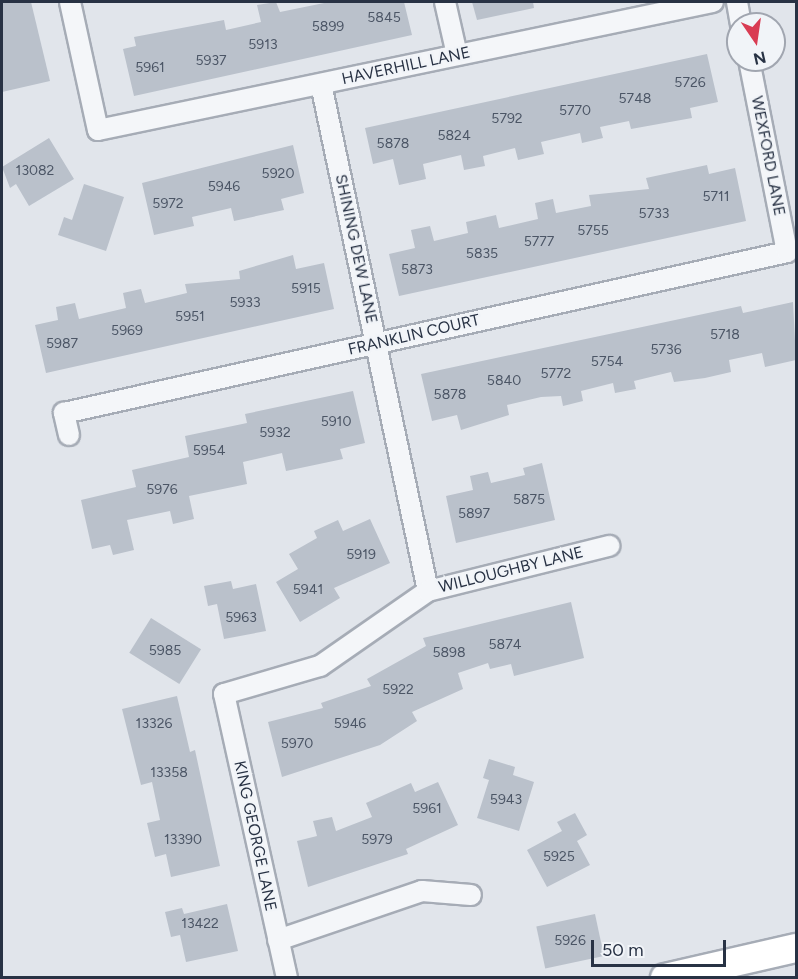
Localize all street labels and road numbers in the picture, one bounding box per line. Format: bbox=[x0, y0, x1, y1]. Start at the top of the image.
street label: HAVERHILL LANE bbox=[340, 43, 472, 89]
street label: WEXFORD LANE bbox=[747, 94, 789, 218]
street label: SHINING DEW LANE bbox=[331, 173, 381, 325]
street label: FRANKLIN COURT bbox=[346, 310, 482, 360]
street label: WILLOUGHBY LANE bbox=[437, 543, 585, 597]
street label: KING GEORGE LANE bbox=[230, 759, 280, 913]

